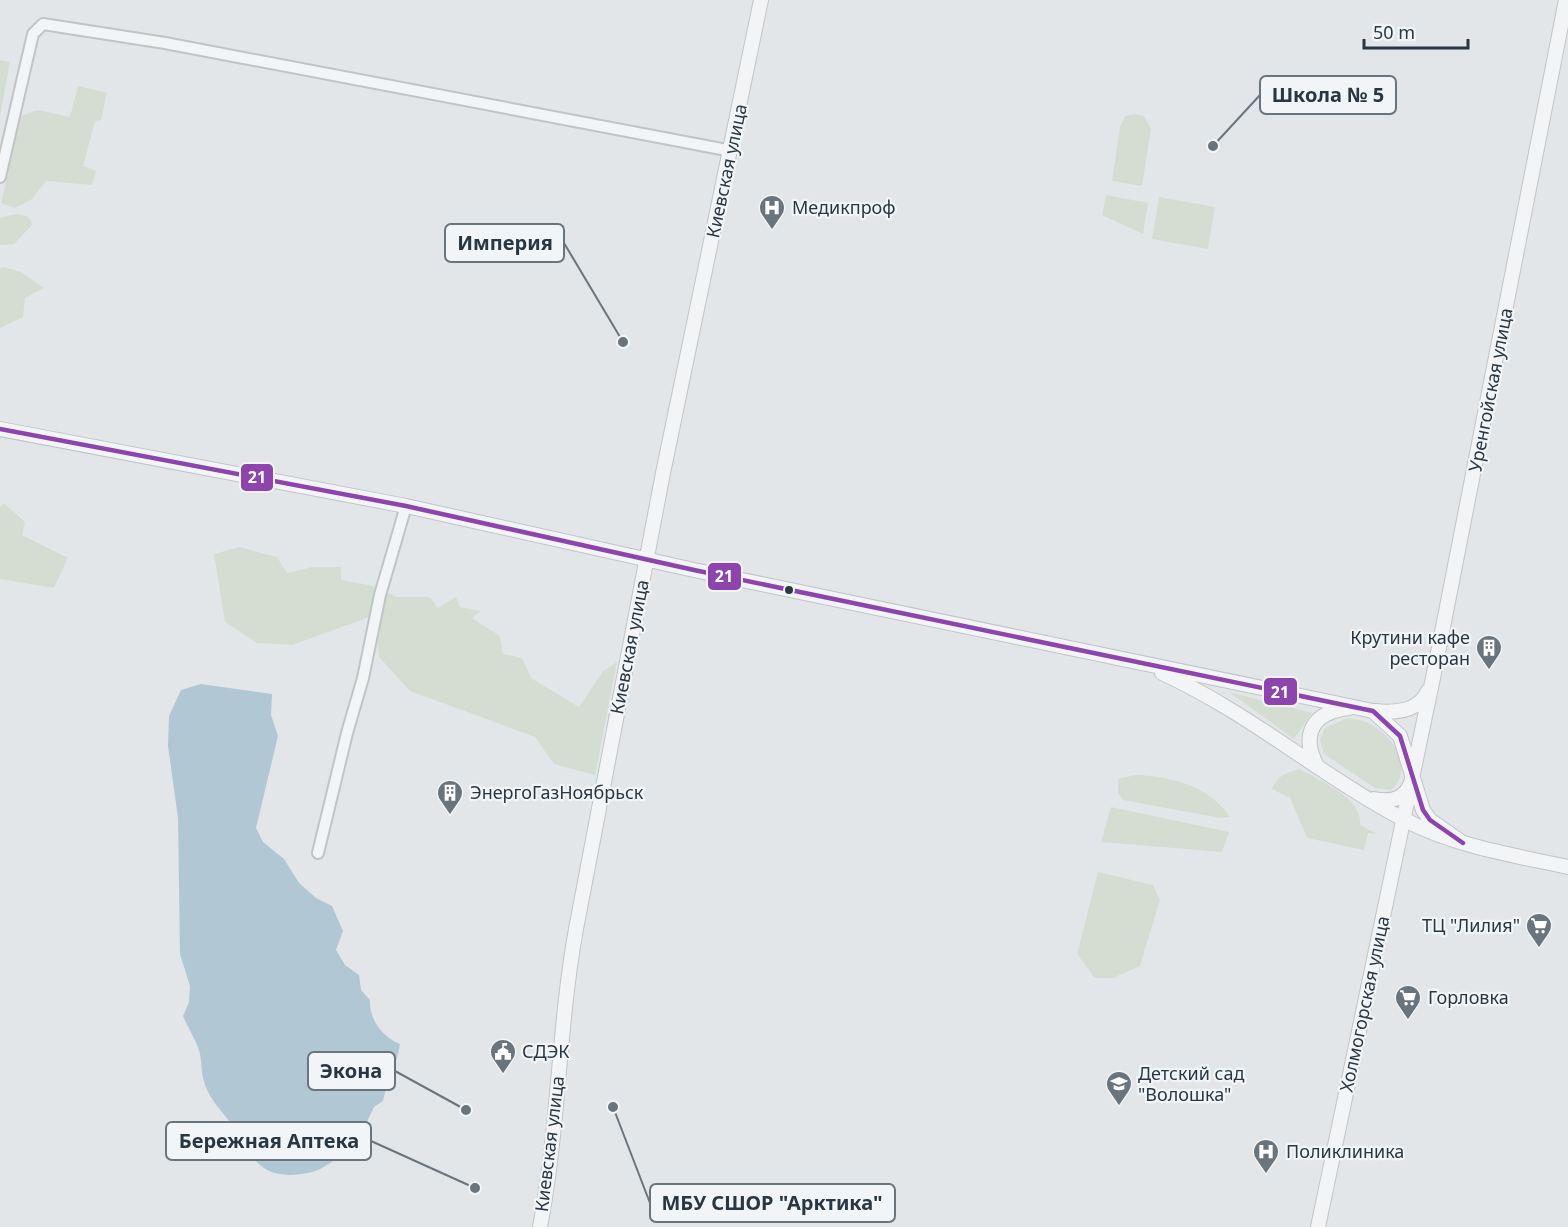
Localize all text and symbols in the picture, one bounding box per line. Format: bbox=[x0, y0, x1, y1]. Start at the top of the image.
scale bar bbox=[1364, 12, 1468, 50]
text: 50 m bbox=[1373, 20, 1415, 44]
callout: Школа № 5 bbox=[1260, 76, 1396, 114]
text: Школа № 5 bbox=[1272, 81, 1384, 108]
street label: Киевская улица bbox=[700, 101, 752, 240]
hospital icon: Медикпроф bbox=[757, 193, 787, 231]
place label: Медикпроф bbox=[792, 195, 896, 219]
callout: Империя bbox=[445, 224, 564, 262]
text: Империя bbox=[457, 229, 553, 256]
street label: Уренгойская улица bbox=[1462, 306, 1518, 474]
line badge: 21 bbox=[240, 463, 274, 492]
text: 21 bbox=[248, 466, 266, 488]
line badge: 21 bbox=[707, 562, 742, 591]
text: 21 bbox=[715, 565, 733, 587]
street label: Киевская улица bbox=[604, 577, 654, 716]
unlabelled marker bbox=[783, 584, 795, 596]
place label: Крутини кафе ресторан bbox=[1350, 625, 1470, 670]
building icon: Крутини кафе ресторан bbox=[1474, 633, 1504, 671]
line badge: 21 bbox=[1263, 677, 1298, 706]
text: 21 bbox=[1271, 681, 1289, 703]
building icon: ЭнергоГазНоябрьск bbox=[435, 778, 465, 816]
place label: ЭнергоГазНоябрьск bbox=[470, 780, 644, 804]
supermarket icon: ТЦ "Лилия" bbox=[1524, 911, 1554, 949]
place label: ТЦ "Лилия" bbox=[1422, 913, 1520, 937]
street label: Холмогорская улица bbox=[1334, 914, 1394, 1094]
supermarket icon: Горловка bbox=[1393, 983, 1423, 1021]
place label: Горловка bbox=[1428, 985, 1509, 1009]
public building icon: СДЭК bbox=[488, 1037, 518, 1075]
place label: СДЭК bbox=[522, 1039, 570, 1063]
callout: Экона bbox=[308, 1052, 395, 1090]
text: Экона bbox=[320, 1057, 382, 1084]
place label: Детский сад "Волошка" bbox=[1138, 1061, 1244, 1106]
school or university icon: Детский сад "Волошка" bbox=[1104, 1069, 1134, 1107]
street label: Киевская улица bbox=[529, 1075, 569, 1213]
callout: Бережная Аптека bbox=[166, 1122, 371, 1160]
text: Бережная Аптека bbox=[179, 1127, 359, 1154]
hospital icon: Поликлиника bbox=[1251, 1137, 1281, 1175]
place label: Поликлиника bbox=[1286, 1139, 1404, 1163]
callout: МБУ СШОР "Арктика" bbox=[650, 1184, 895, 1222]
text: МБУ СШОР "Арктика" bbox=[661, 1189, 883, 1216]

